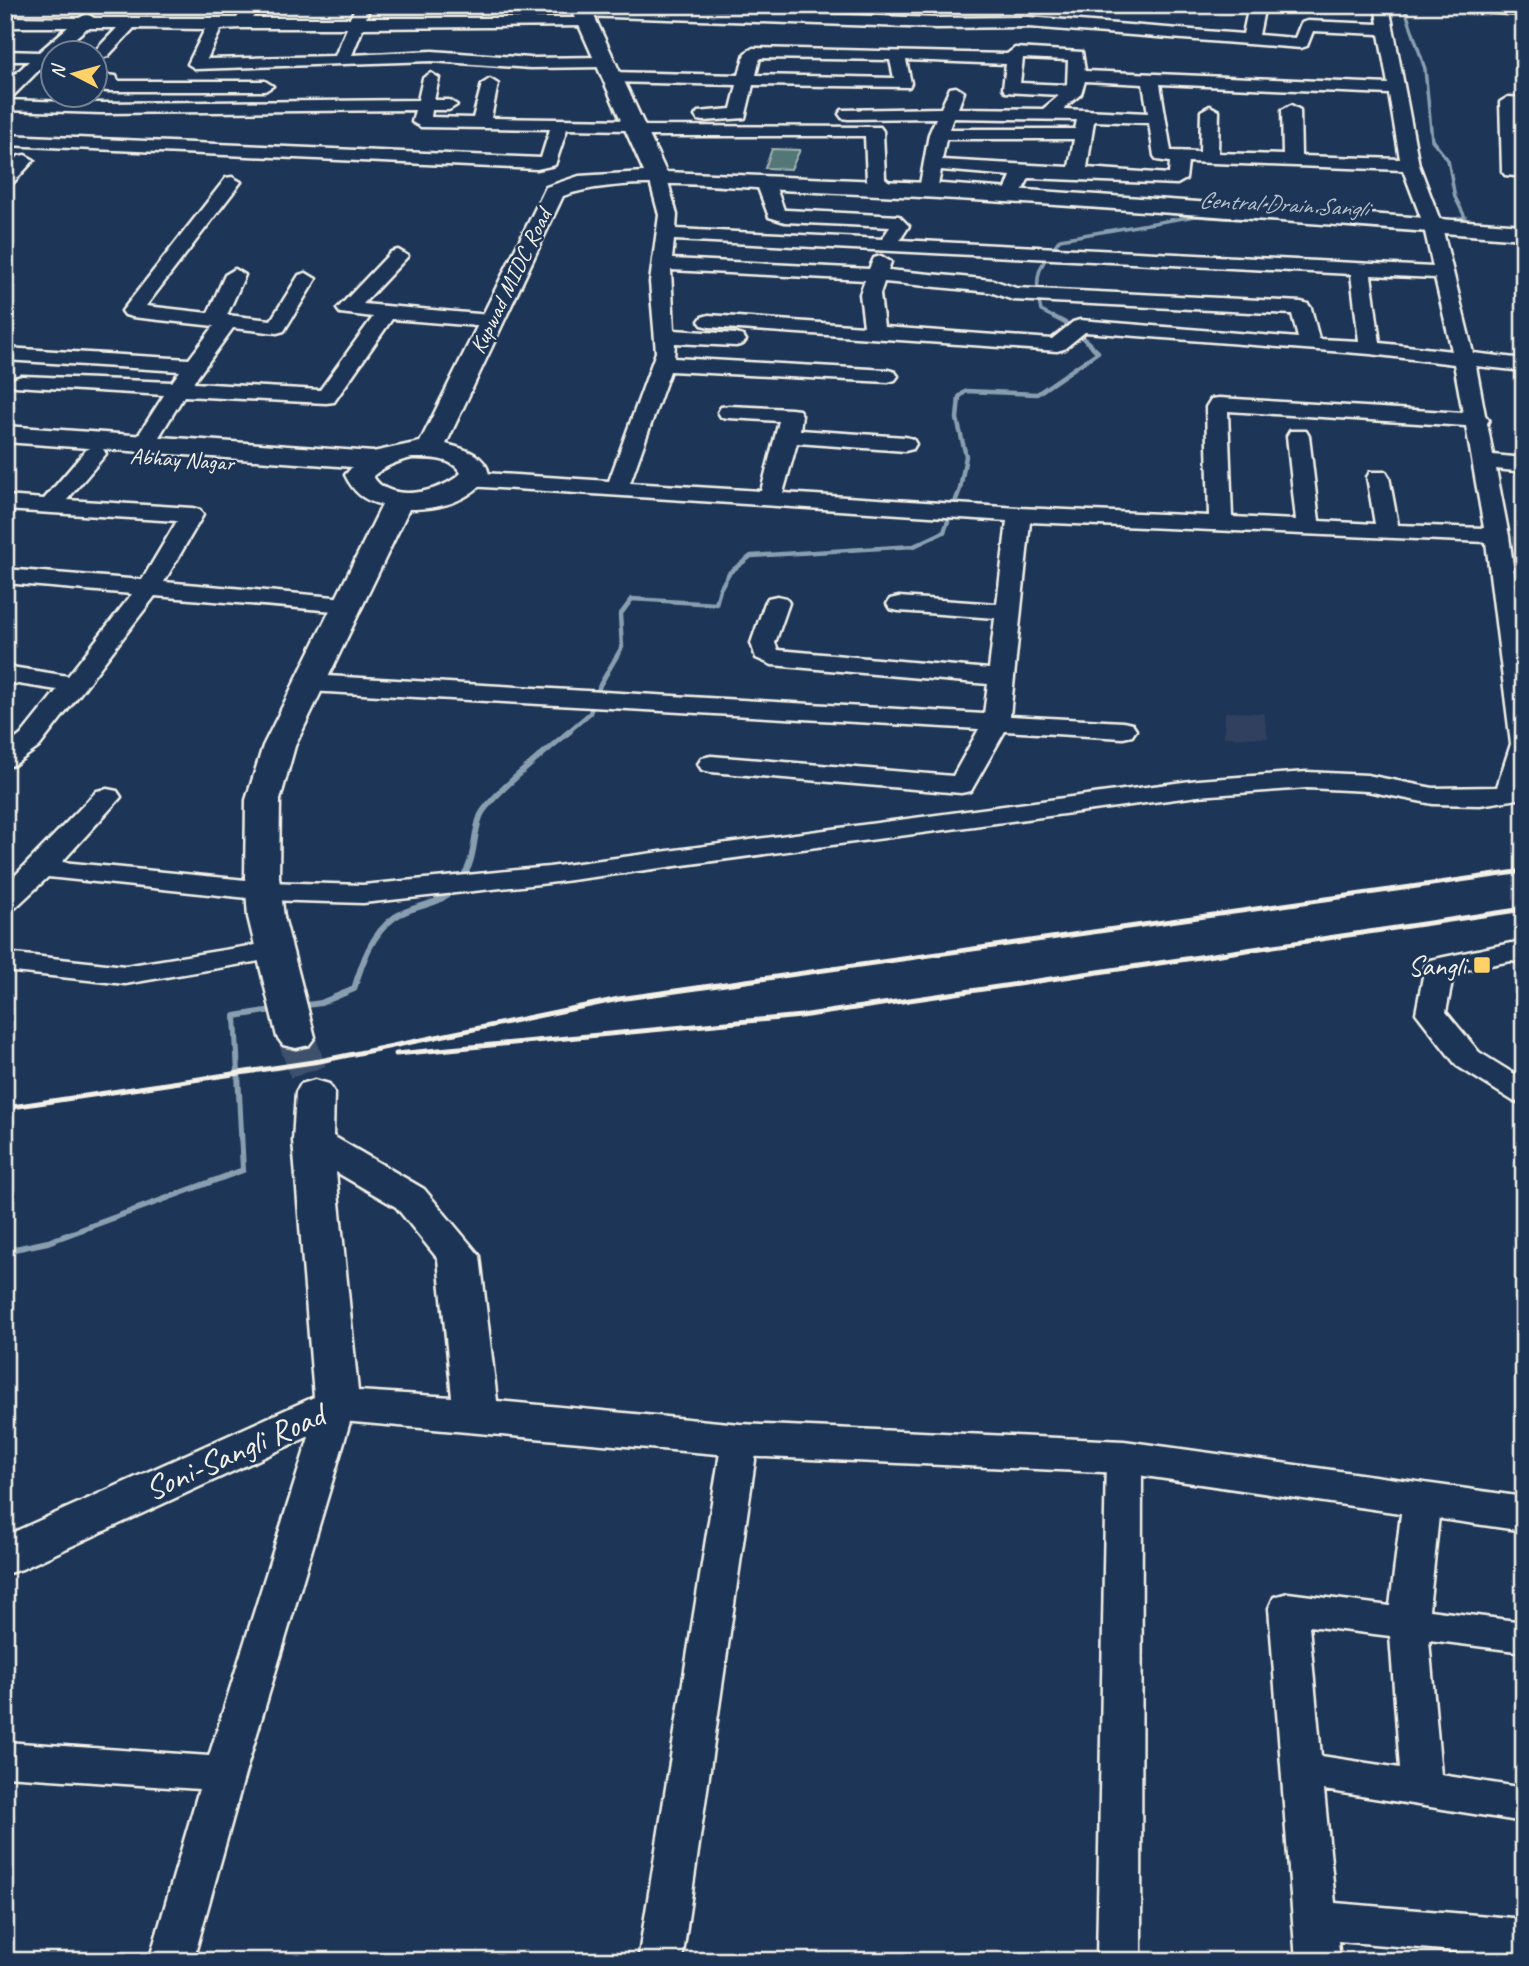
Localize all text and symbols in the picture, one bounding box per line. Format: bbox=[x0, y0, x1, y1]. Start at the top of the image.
north arrow bbox=[38, 38, 108, 108]
text: N bbox=[46, 62, 71, 79]
water label: Central Drain Sangli bbox=[1198, 185, 1374, 224]
street label: Kupwad MIDC Road bbox=[463, 201, 560, 358]
street label: Abhay Nagar bbox=[129, 441, 237, 478]
place label: Sangli bbox=[1408, 948, 1470, 983]
marker: Sangli bbox=[1472, 955, 1492, 975]
street label: Soni-Sangli Road bbox=[138, 1392, 335, 1510]

